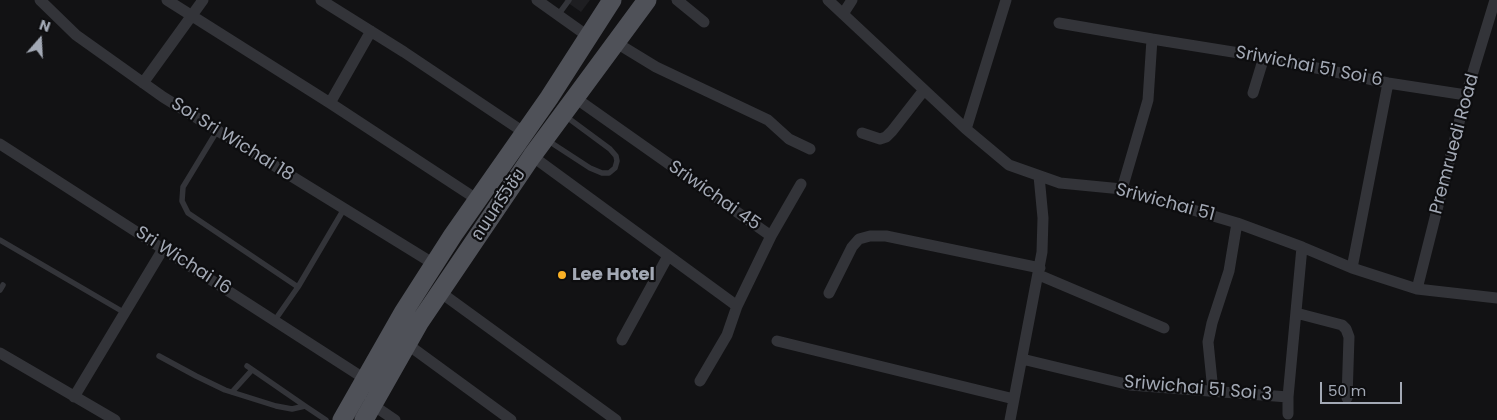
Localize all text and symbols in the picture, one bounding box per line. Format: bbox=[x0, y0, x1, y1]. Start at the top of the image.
north arrow bbox=[15, 15, 65, 65]
text: N bbox=[37, 15, 53, 37]
street label: Sriwichai 51 Soi 6 bbox=[1234, 42, 1384, 92]
street label: Premruedi Road bbox=[1426, 71, 1484, 217]
street label: Soi Sri Wichai 18 bbox=[167, 94, 297, 186]
street label: Sriwichai 45 bbox=[664, 156, 764, 236]
street label: ถนนศรีวิชัย bbox=[467, 165, 531, 245]
street label: Sriwichai 51 bbox=[1113, 179, 1217, 227]
street label: Sri Wichai 16 bbox=[131, 222, 235, 300]
place label: Lee Hotel bbox=[572, 264, 655, 286]
marker: Lee Hotel bbox=[556, 269, 568, 281]
street label: Sriwichai 51 Soi 3 bbox=[1123, 372, 1273, 406]
scale bar bbox=[1322, 372, 1404, 404]
text: 50 m bbox=[1328, 380, 1366, 401]

